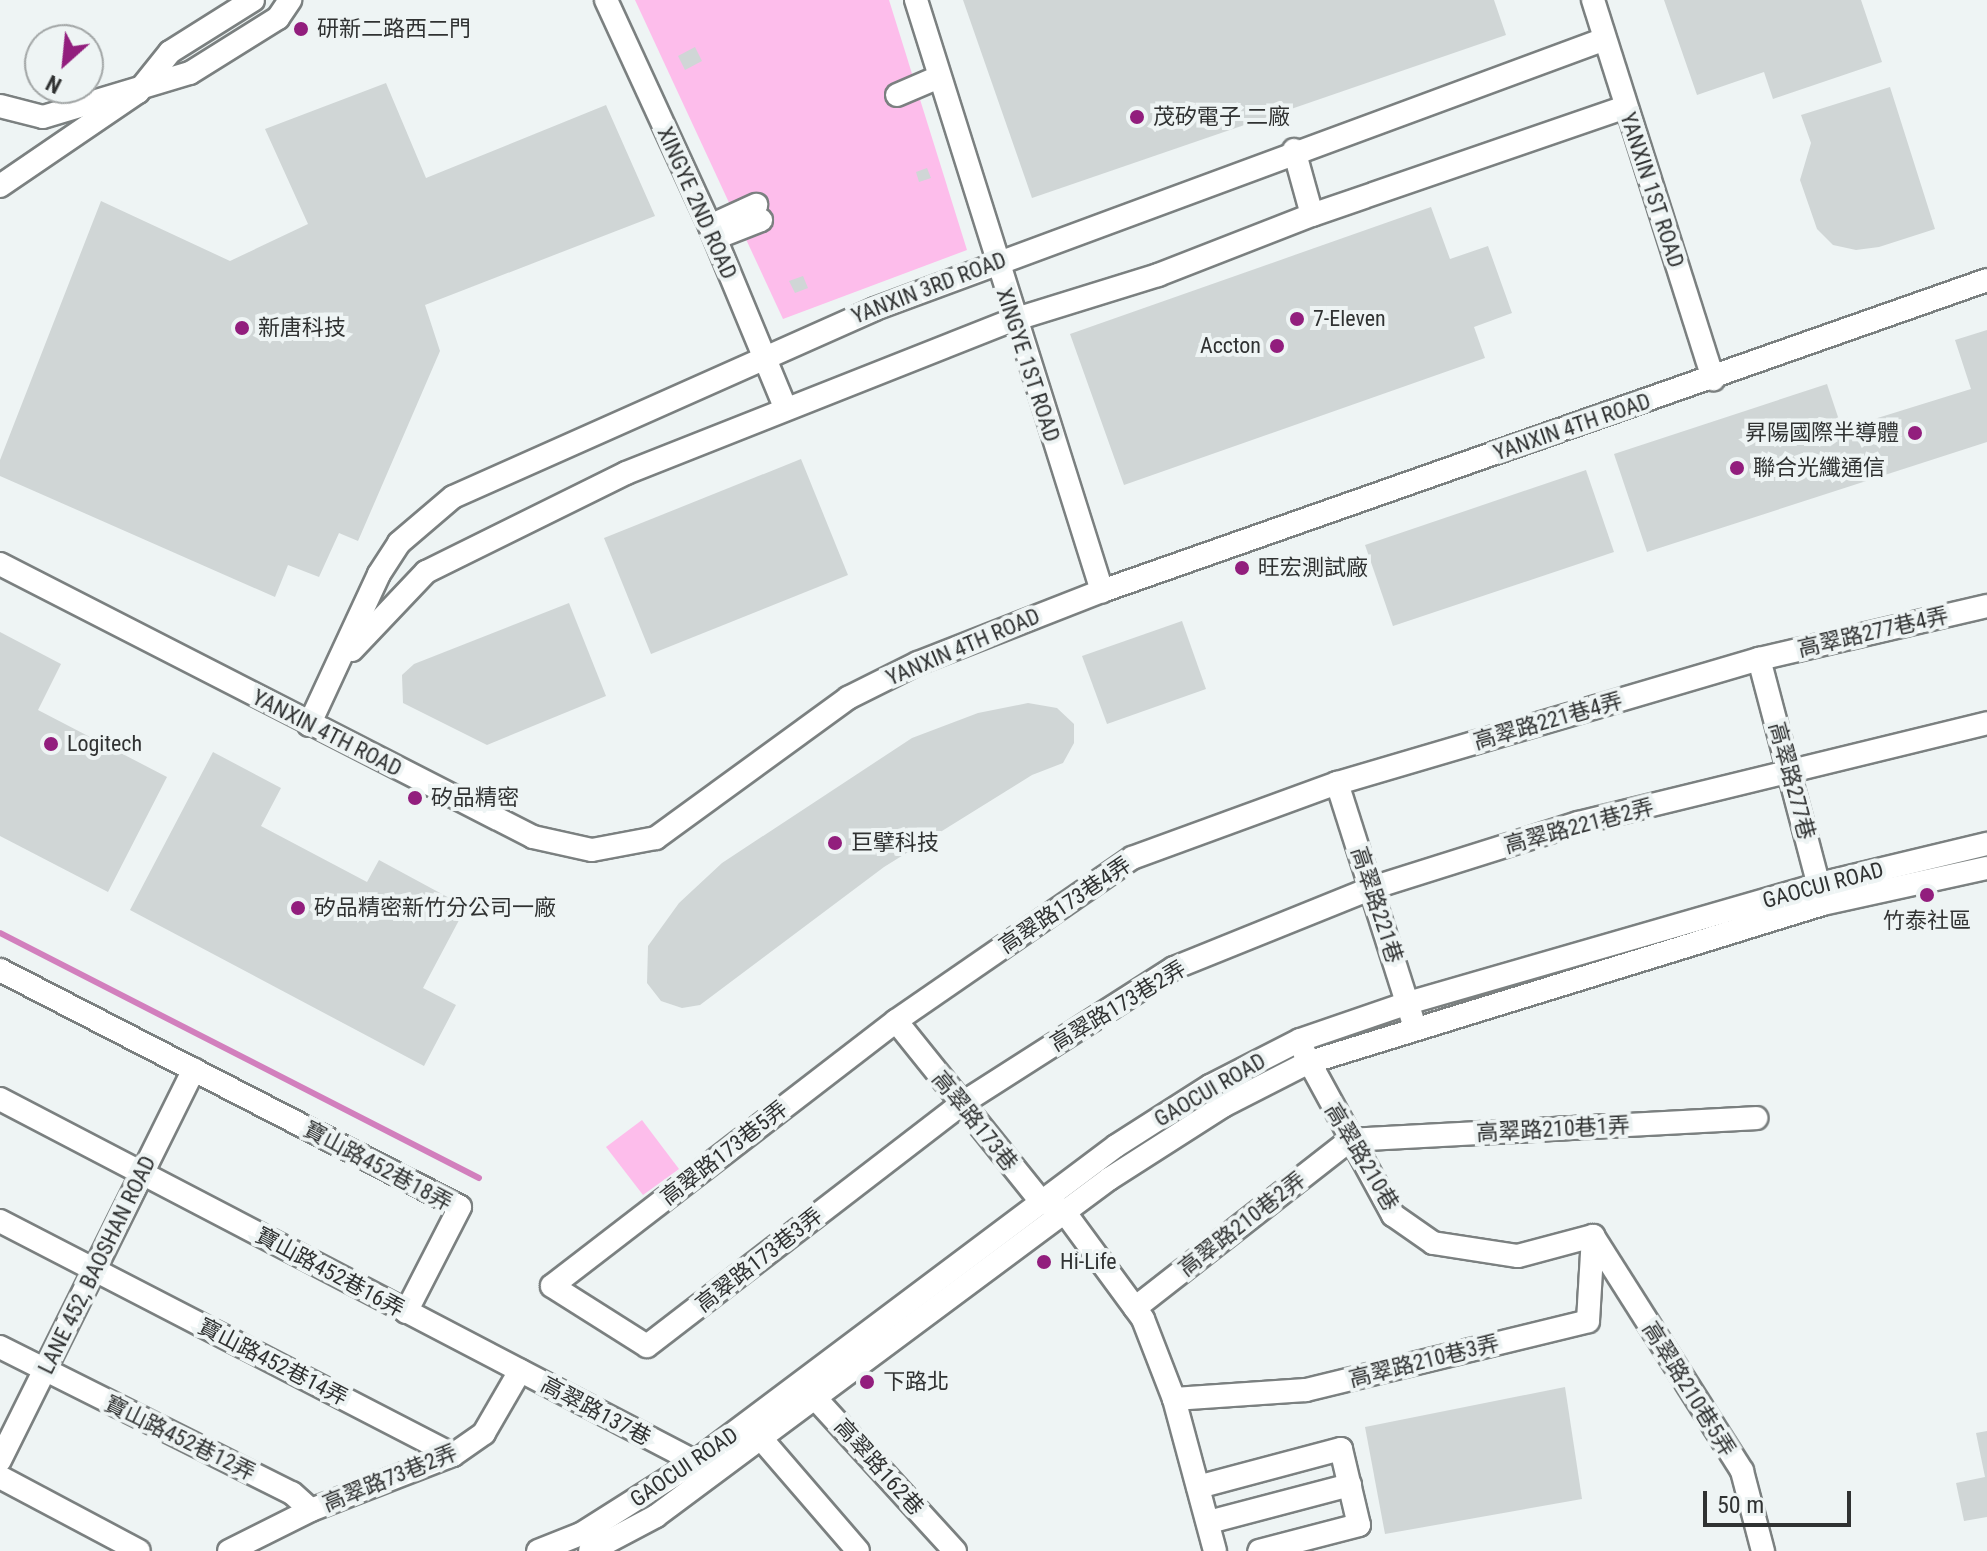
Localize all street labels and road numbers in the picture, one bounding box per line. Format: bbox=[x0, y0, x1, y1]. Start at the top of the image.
street label: YANXIN 1ST ROAD bbox=[1614, 109, 1690, 271]
street label: XINGYE 2ND ROAD bbox=[652, 123, 742, 283]
street label: YANXIN 3RD ROAD bbox=[848, 246, 1010, 330]
street label: XINGYE 1ST ROAD bbox=[991, 285, 1065, 445]
street label: YANXIN 4TH ROAD bbox=[1490, 388, 1654, 466]
street label: 高翠路277巷4弄 bbox=[1795, 602, 1951, 662]
street label: YANXIN 4TH ROAD bbox=[882, 603, 1044, 691]
street label: YANXIN 4TH ROAD bbox=[248, 684, 406, 782]
street label: 高翠路221巷4弄 bbox=[1471, 687, 1625, 755]
street label: 高翠路277巷 bbox=[1764, 719, 1820, 843]
street label: 高翠路221巷2弄 bbox=[1501, 793, 1657, 859]
street label: 高翠路221巷 bbox=[1346, 844, 1408, 966]
street label: 高翠路173巷4弄 bbox=[994, 851, 1136, 959]
street label: GAOCUI ROAD bbox=[1760, 856, 1886, 914]
street label: 高翠路173巷2弄 bbox=[1045, 955, 1191, 1057]
street label: GAOCUI ROAD bbox=[1150, 1048, 1270, 1132]
street label: 高翠路173巷 bbox=[927, 1066, 1023, 1176]
street label: 高翠路173巷5弄 bbox=[655, 1095, 793, 1211]
street label: 高翠路210巷 bbox=[1320, 1099, 1404, 1215]
street label: 高翠路210巷1弄 bbox=[1476, 1112, 1630, 1146]
street label: 寶山路452巷18弄 bbox=[299, 1116, 457, 1216]
street label: LANE 452, BAOSHAN ROAD bbox=[33, 1152, 161, 1378]
street label: 高翠路210巷2弄 bbox=[1173, 1166, 1311, 1282]
street label: 高翠路173巷3弄 bbox=[690, 1202, 828, 1318]
street label: 寶山路452巷16弄 bbox=[251, 1222, 409, 1322]
street label: 寶山路452巷14弄 bbox=[194, 1313, 352, 1411]
street label: 高翠路210巷5弄 bbox=[1637, 1317, 1741, 1461]
street label: 高翠路210巷3弄 bbox=[1346, 1330, 1502, 1392]
street label: 高翠路137巷 bbox=[537, 1371, 655, 1451]
street label: 寶山路452巷12弄 bbox=[100, 1390, 260, 1486]
street label: 高翠路162巷 bbox=[829, 1413, 929, 1521]
street label: GAOCUI ROAD bbox=[625, 1421, 743, 1513]
street label: 高翠路73巷2弄 bbox=[319, 1439, 461, 1517]

